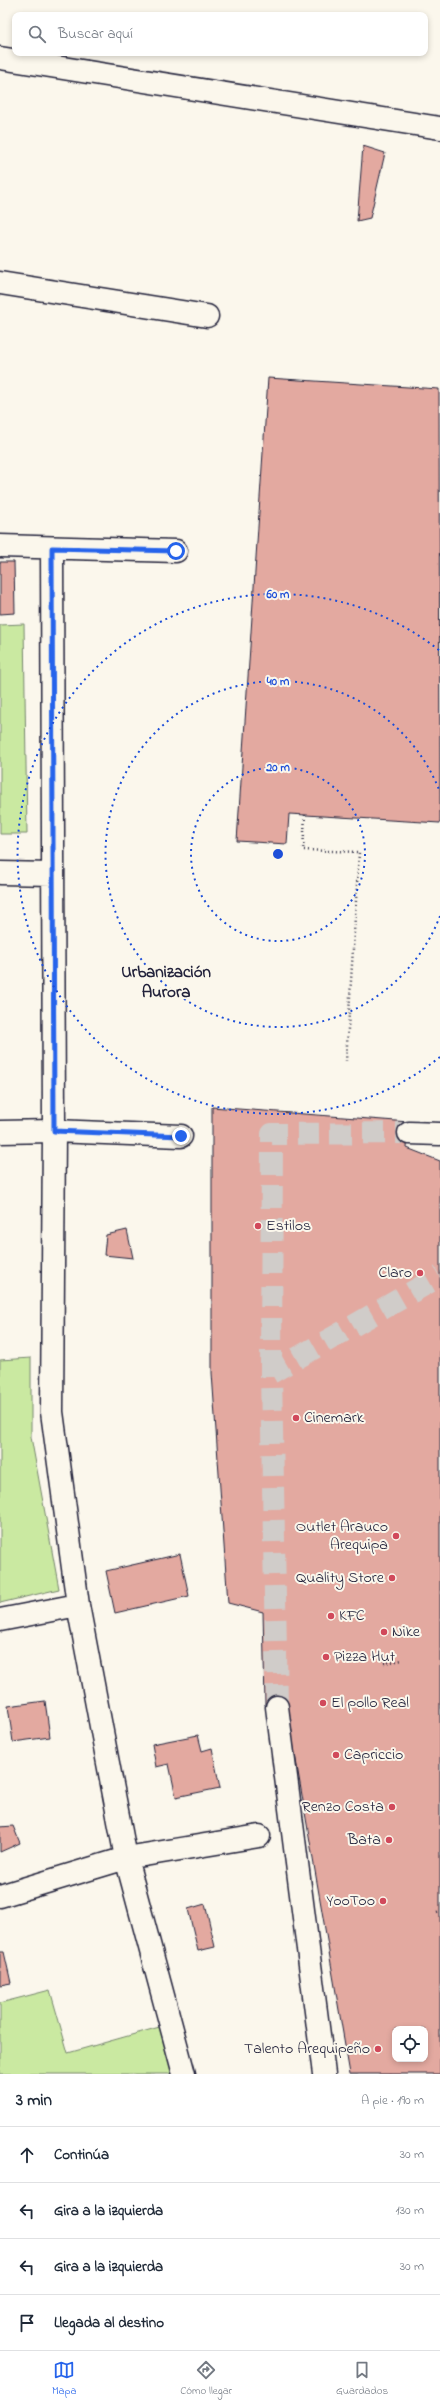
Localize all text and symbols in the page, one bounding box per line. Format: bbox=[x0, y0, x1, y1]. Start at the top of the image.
search box bbox=[12, 12, 428, 56]
icon: search bbox=[26, 23, 48, 45]
text: Buscar aquí bbox=[58, 23, 133, 45]
route start bbox=[167, 542, 185, 560]
text: 60 m bbox=[266, 586, 290, 604]
text: 40 m bbox=[266, 673, 290, 691]
text: 20 m bbox=[265, 759, 290, 777]
centre of rings bbox=[271, 847, 285, 861]
district label: Urbanización Aurora bbox=[121, 960, 211, 1005]
route end bbox=[172, 1127, 190, 1145]
place label: Estilos bbox=[266, 1214, 311, 1238]
marker: Estilos bbox=[253, 1221, 263, 1231]
place label: Claro bbox=[379, 1261, 412, 1285]
marker: Claro bbox=[415, 1268, 425, 1278]
place label: Cinemark bbox=[304, 1406, 365, 1430]
marker: Cinemark bbox=[291, 1413, 301, 1423]
place label: Outlet Arauco Arequipa bbox=[296, 1515, 388, 1557]
marker: Outlet Arauco Arequipa bbox=[391, 1531, 401, 1541]
place label: Quality Store bbox=[296, 1566, 385, 1590]
marker: Quality Store bbox=[387, 1573, 397, 1583]
place label: KFC bbox=[339, 1604, 365, 1628]
marker: KFC bbox=[326, 1611, 336, 1621]
place label: Nike bbox=[392, 1620, 421, 1644]
marker: Nike bbox=[379, 1627, 389, 1637]
place label: Pizza Hut bbox=[334, 1645, 396, 1669]
marker: Pizza Hut bbox=[321, 1652, 331, 1662]
place label: El pollo Real bbox=[331, 1691, 409, 1715]
marker: El pollo Real bbox=[318, 1698, 328, 1708]
place label: Capriccio bbox=[344, 1743, 403, 1767]
marker: Capriccio bbox=[331, 1750, 341, 1760]
place label: Renzo Costa bbox=[302, 1795, 384, 1819]
marker: Renzo Costa bbox=[387, 1802, 397, 1812]
place label: Bata bbox=[347, 1828, 381, 1852]
marker: Bata bbox=[384, 1835, 394, 1845]
place label: YooToo bbox=[326, 1889, 375, 1913]
marker: YooToo bbox=[378, 1896, 388, 1906]
map controls bbox=[392, 2026, 428, 2062]
button: locate bbox=[392, 2026, 428, 2062]
place label: Talento Arequipeño bbox=[244, 2037, 370, 2061]
marker: Talento Arequipeño bbox=[373, 2044, 383, 2054]
text: 3 min bbox=[16, 2088, 52, 2113]
text: A pie · 190 m bbox=[361, 2091, 424, 2110]
icon: ahead bbox=[16, 2144, 38, 2166]
text: Continúa bbox=[54, 2144, 109, 2166]
text: 30 m bbox=[400, 2145, 424, 2164]
icon: left bbox=[16, 2200, 38, 2222]
text: Gira a la izquierda bbox=[54, 2200, 163, 2222]
text: 130 m bbox=[396, 2201, 424, 2220]
icon: left bbox=[16, 2256, 38, 2278]
text: Gira a la izquierda bbox=[54, 2256, 163, 2278]
text: 30 m bbox=[400, 2257, 424, 2276]
icon: arrive bbox=[16, 2312, 38, 2334]
text: Llegada al destino bbox=[54, 2312, 164, 2334]
tab: Mapa bbox=[52, 2359, 76, 2399]
tab: Cómo llegar bbox=[180, 2359, 232, 2399]
tab: Guardados bbox=[336, 2359, 388, 2399]

